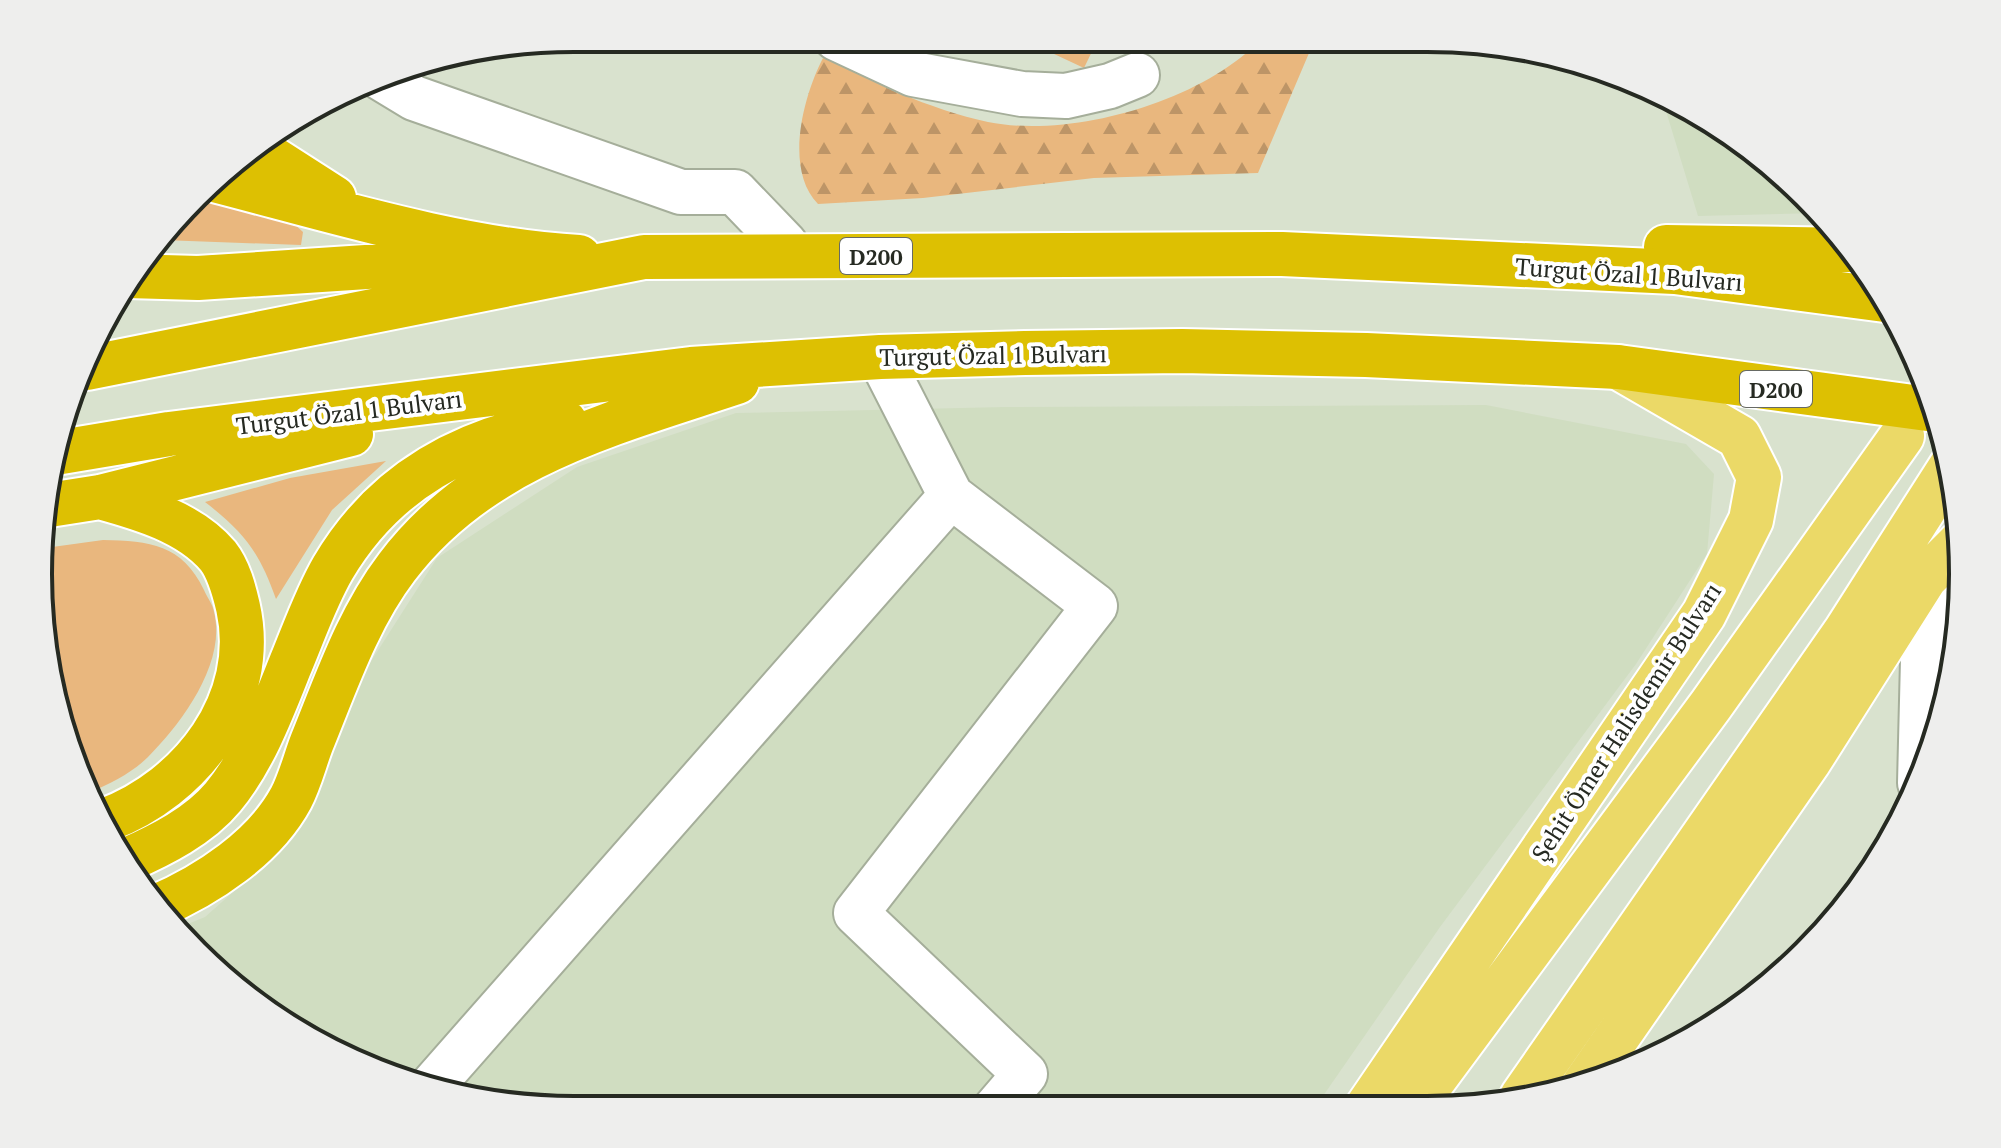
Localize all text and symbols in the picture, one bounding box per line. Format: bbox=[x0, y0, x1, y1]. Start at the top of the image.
road number: D200 bbox=[840, 238, 912, 274]
street label: Turgut Özal 1 Bulvarı bbox=[1514, 250, 1744, 298]
street label: Turgut Özal 1 Bulvarı bbox=[879, 337, 1107, 373]
road number: D200 bbox=[1740, 371, 1812, 407]
street label: Turgut Özal 1 Bulvarı bbox=[234, 382, 464, 442]
street label: Şehit Ömer Halisdemir Bulvarı bbox=[1524, 577, 1728, 867]

